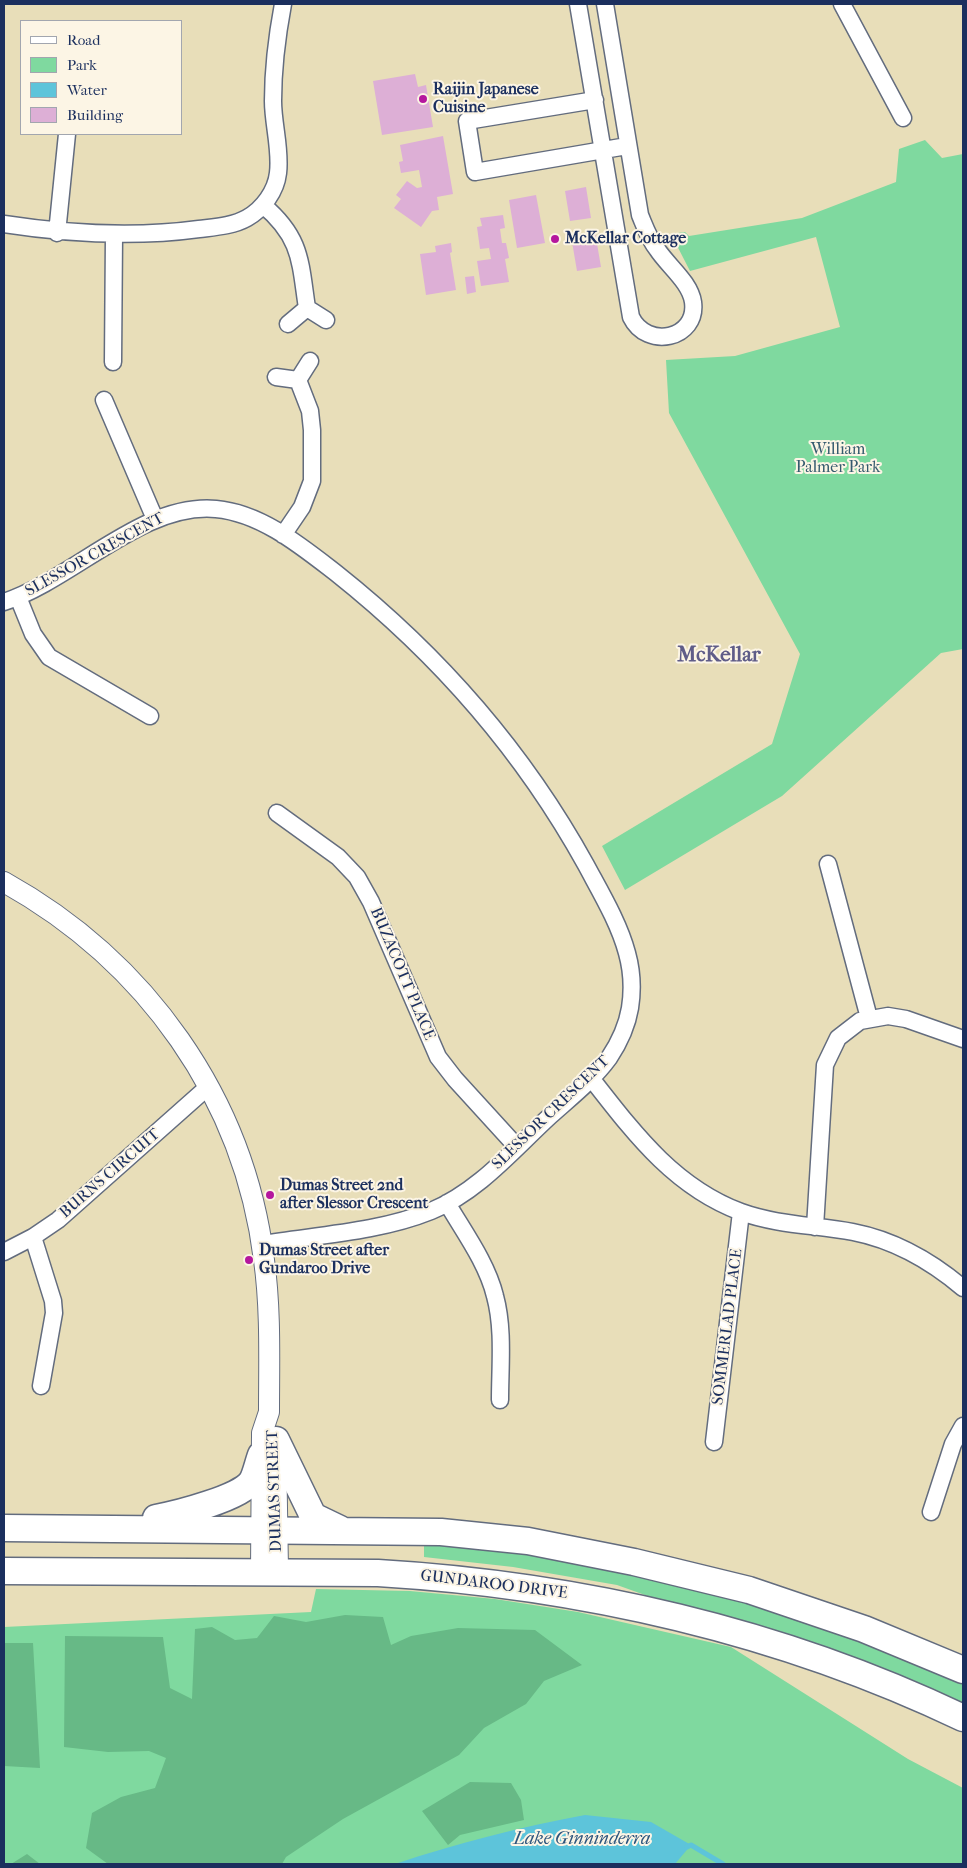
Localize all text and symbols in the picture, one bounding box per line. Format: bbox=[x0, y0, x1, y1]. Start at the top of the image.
legend bbox=[20, 20, 182, 135]
text: Road bbox=[67, 31, 100, 49]
text: Park bbox=[67, 56, 97, 74]
place label: Raijin Japanese Cuisine bbox=[433, 80, 539, 118]
text: Water bbox=[67, 81, 107, 99]
marker: Raijin Japanese Cuisine bbox=[417, 93, 429, 105]
text: Building bbox=[67, 106, 123, 124]
place label: McKellar Cottage bbox=[565, 229, 686, 249]
marker: McKellar Cottage bbox=[549, 233, 561, 245]
park label: William Palmer Park bbox=[796, 440, 880, 478]
street label: SLESSOR CRESCENT bbox=[22, 509, 168, 601]
district label: McKellar bbox=[677, 643, 761, 669]
street label: BUZACOTT PLACE bbox=[365, 905, 439, 1043]
street label: SLESSOR CRESCENT bbox=[488, 1052, 614, 1174]
street label: BURNS CIRCUIT bbox=[56, 1125, 164, 1223]
place label: Dumas Street 2nd after Slessor Crescent bbox=[280, 1176, 428, 1214]
marker: Dumas Street 2nd after Slessor Crescent bbox=[264, 1189, 276, 1201]
place label: Dumas Street after Gundaroo Drive bbox=[259, 1241, 389, 1279]
street label: SOMMERLAD PLACE bbox=[709, 1248, 747, 1406]
marker: Dumas Street after Gundaroo Drive bbox=[243, 1254, 255, 1266]
street label: DUMAS STREET bbox=[263, 1430, 287, 1552]
street label: GUNDAROO DRIVE bbox=[419, 1566, 569, 1604]
water label: Lake Ginninderra bbox=[513, 1829, 651, 1851]

